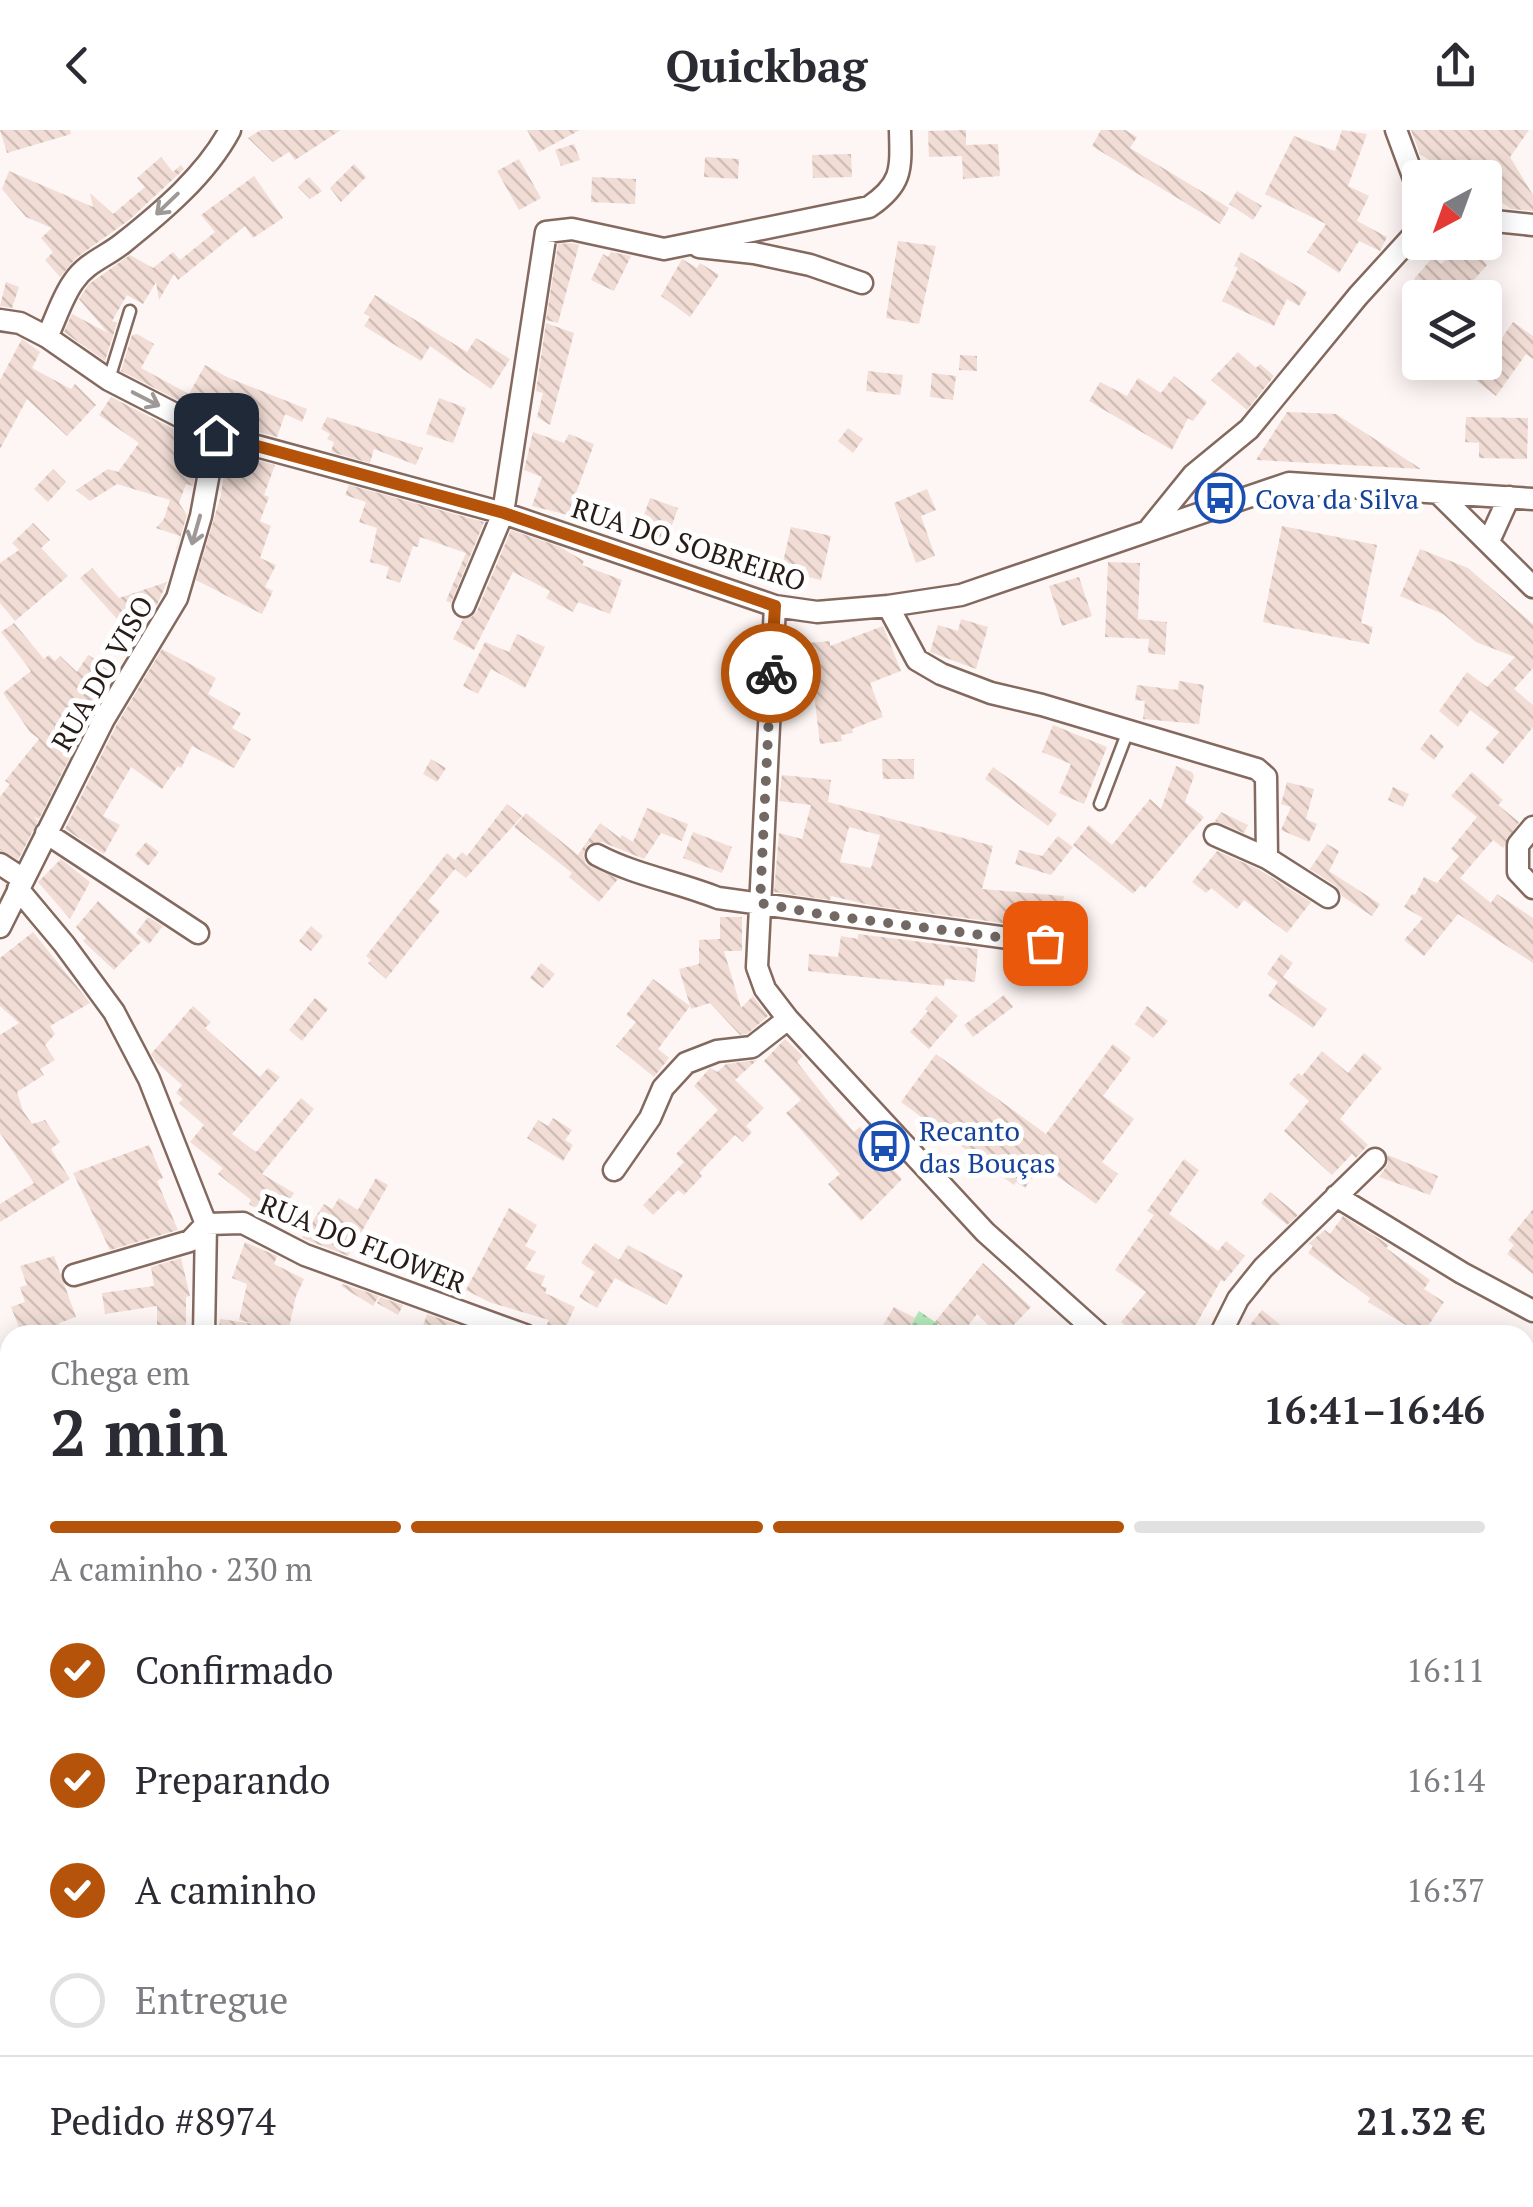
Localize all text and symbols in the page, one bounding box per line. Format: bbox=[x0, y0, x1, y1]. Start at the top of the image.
text: Quickbag bbox=[666, 35, 867, 95]
icon: back bbox=[50, 38, 105, 93]
icon: share bbox=[1428, 38, 1483, 93]
north arrow bbox=[1402, 160, 1502, 260]
map controls bbox=[1402, 160, 1502, 380]
one-way arrow bbox=[156, 192, 180, 216]
button: layers bbox=[1402, 280, 1502, 380]
one-way arrow bbox=[131, 390, 160, 409]
pin bbox=[174, 393, 259, 478]
icon: home bbox=[189, 408, 244, 463]
bus stop icon: Cova da Silva bbox=[1194, 472, 1246, 524]
place label: Cova da Silva bbox=[1255, 480, 1419, 517]
street label: RUA DO SOBREIRO bbox=[567, 489, 811, 599]
one-way arrow bbox=[186, 514, 205, 545]
street label: RUA DO VISO bbox=[43, 589, 161, 757]
courier bbox=[721, 623, 821, 723]
icon: bike bbox=[744, 646, 799, 701]
pin bbox=[1003, 901, 1088, 986]
icon: bag bbox=[1018, 916, 1073, 971]
place label: Recanto das Bouças bbox=[919, 1112, 1056, 1181]
bus stop icon: Recanto das Bouças bbox=[858, 1120, 910, 1172]
street label: RUA DO FLOWER bbox=[254, 1185, 472, 1301]
text: Chega em bbox=[50, 1352, 190, 1394]
text: 16:41–16:46 bbox=[1263, 1385, 1485, 1435]
text: 2 min bbox=[50, 1388, 228, 1475]
text: A caminho · 230 m bbox=[50, 1548, 313, 1590]
icon: check bbox=[50, 1643, 105, 1698]
text: Confirmado bbox=[135, 1645, 334, 1695]
text: 16:11 bbox=[1406, 1649, 1485, 1691]
icon: check bbox=[50, 1753, 105, 1808]
text: Preparando bbox=[135, 1755, 330, 1805]
text: 16:14 bbox=[1406, 1759, 1485, 1801]
icon: check bbox=[50, 1863, 105, 1918]
text: A caminho bbox=[135, 1865, 317, 1915]
text: 16:37 bbox=[1406, 1869, 1485, 1911]
text: Entregue bbox=[135, 1975, 288, 2025]
text: Pedido #8974 bbox=[50, 2096, 276, 2146]
text: 21.32 € bbox=[1356, 2096, 1485, 2146]

